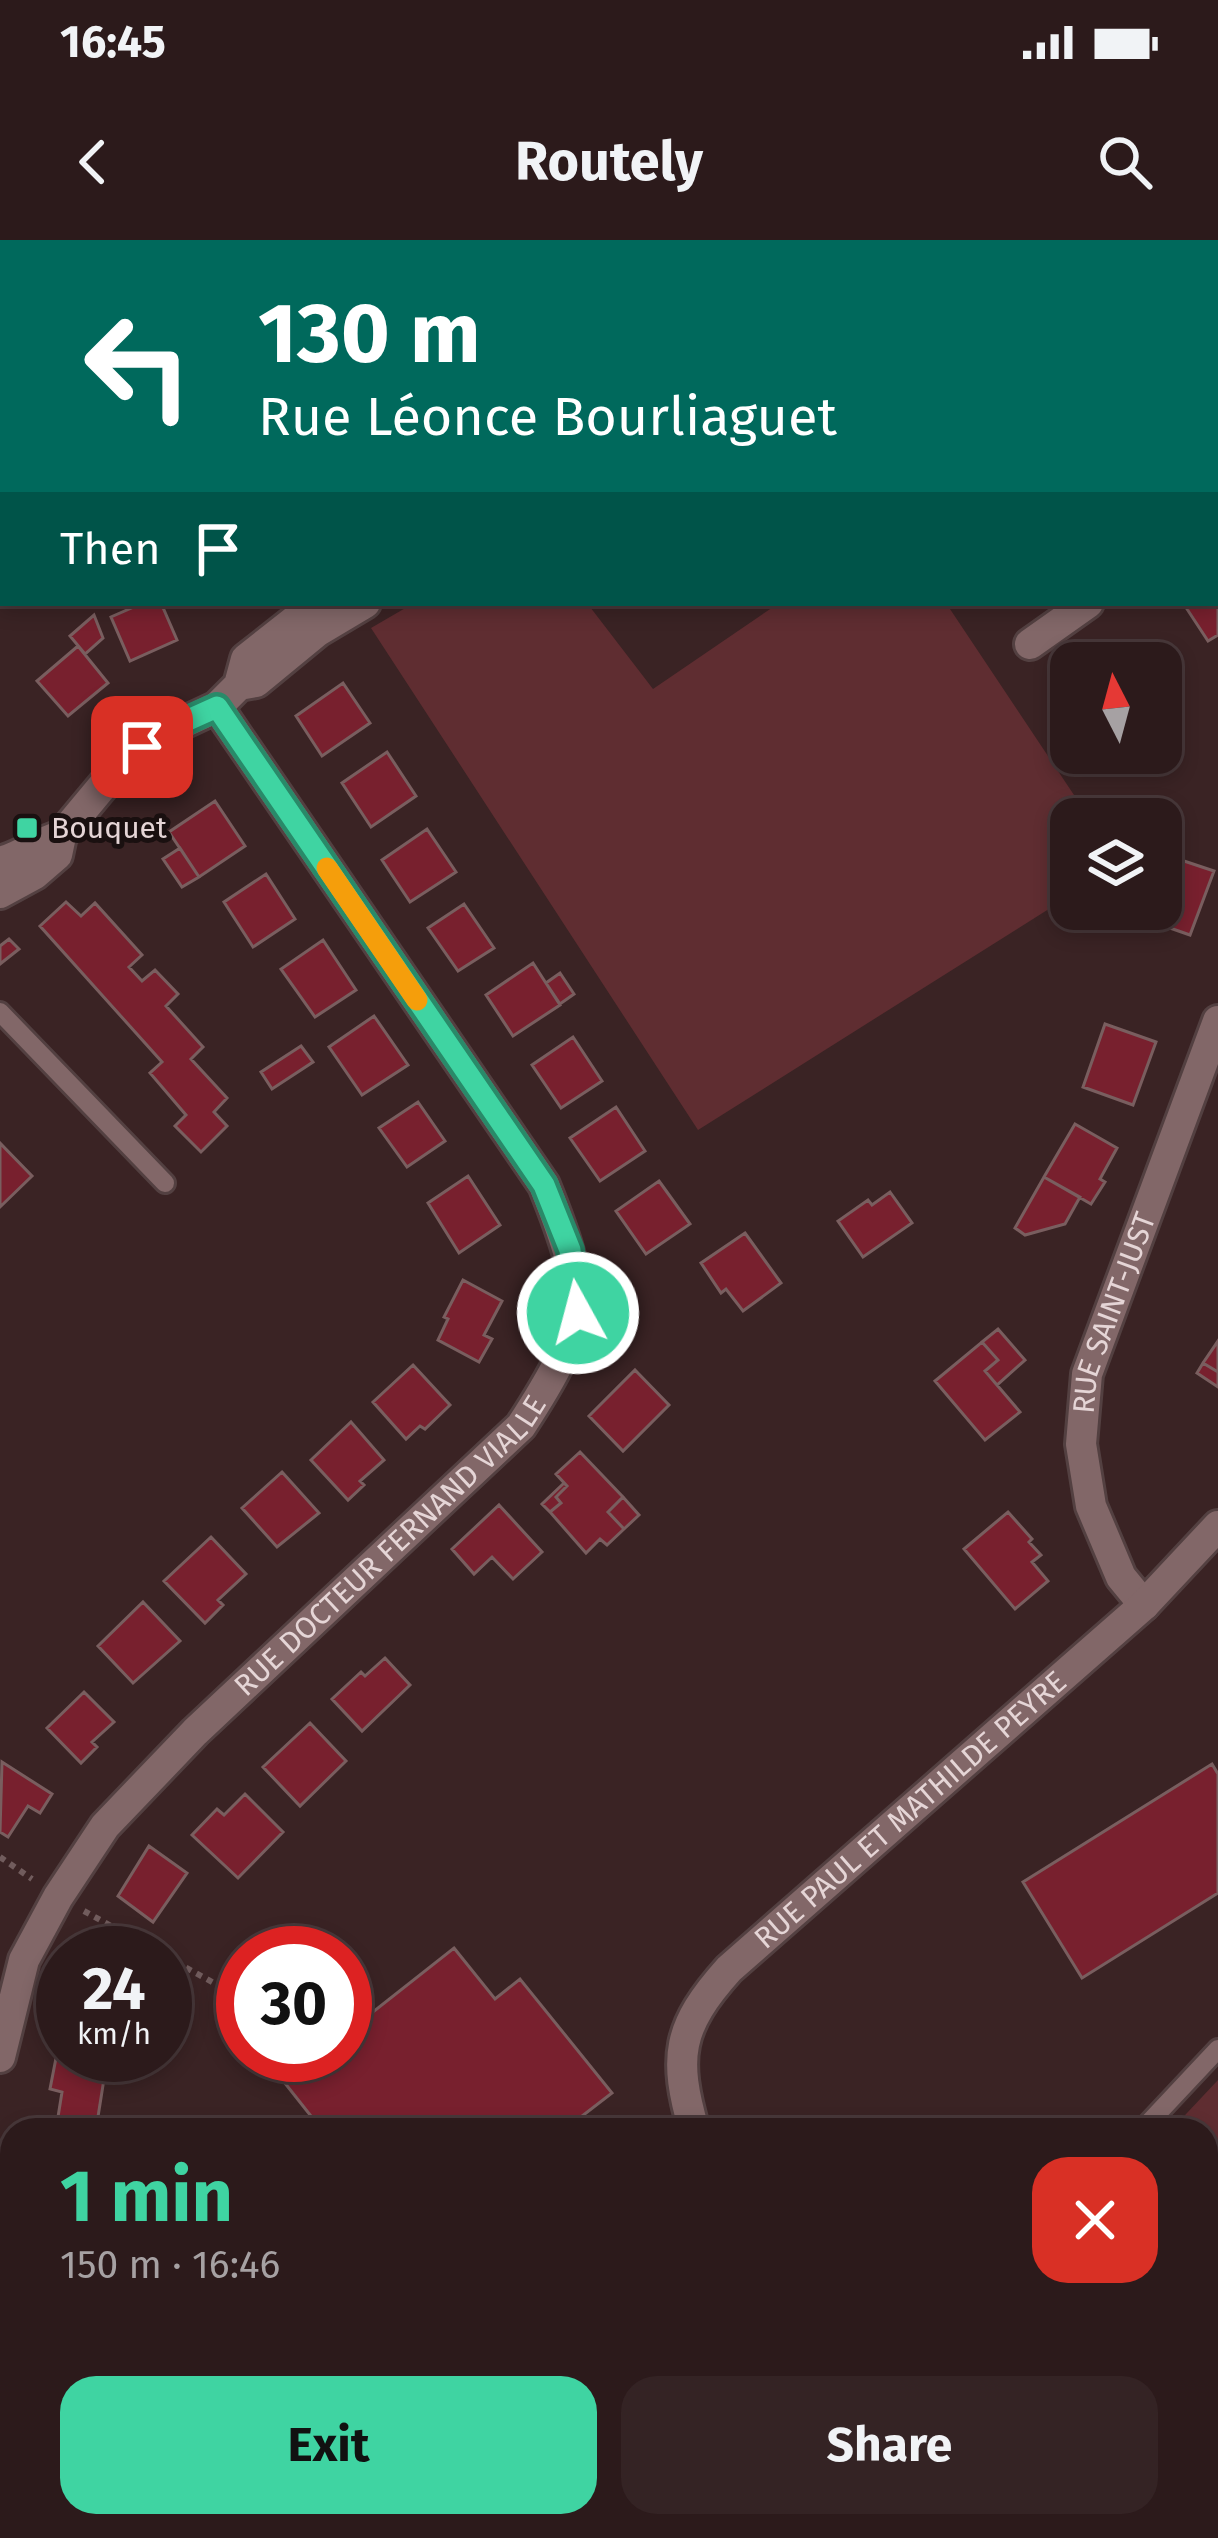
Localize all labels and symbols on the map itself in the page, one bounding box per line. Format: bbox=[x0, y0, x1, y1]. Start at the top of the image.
north arrow bbox=[1050, 642, 1182, 774]
pin bbox=[91, 696, 193, 798]
place label: Bouquet bbox=[51, 810, 167, 846]
marker: Bouquet bbox=[14, 815, 40, 841]
street label: RUE SAINT-JUST bbox=[1066, 1207, 1163, 1415]
position arrow bbox=[515, 1250, 641, 1376]
street label: RUE DOCTEUR FERNAND VIALLE bbox=[227, 1389, 554, 1704]
street label: RUE PAUL ET MATHILDE PEYRE bbox=[747, 1664, 1074, 1956]
speed limit sign: 30 bbox=[216, 1926, 372, 2082]

